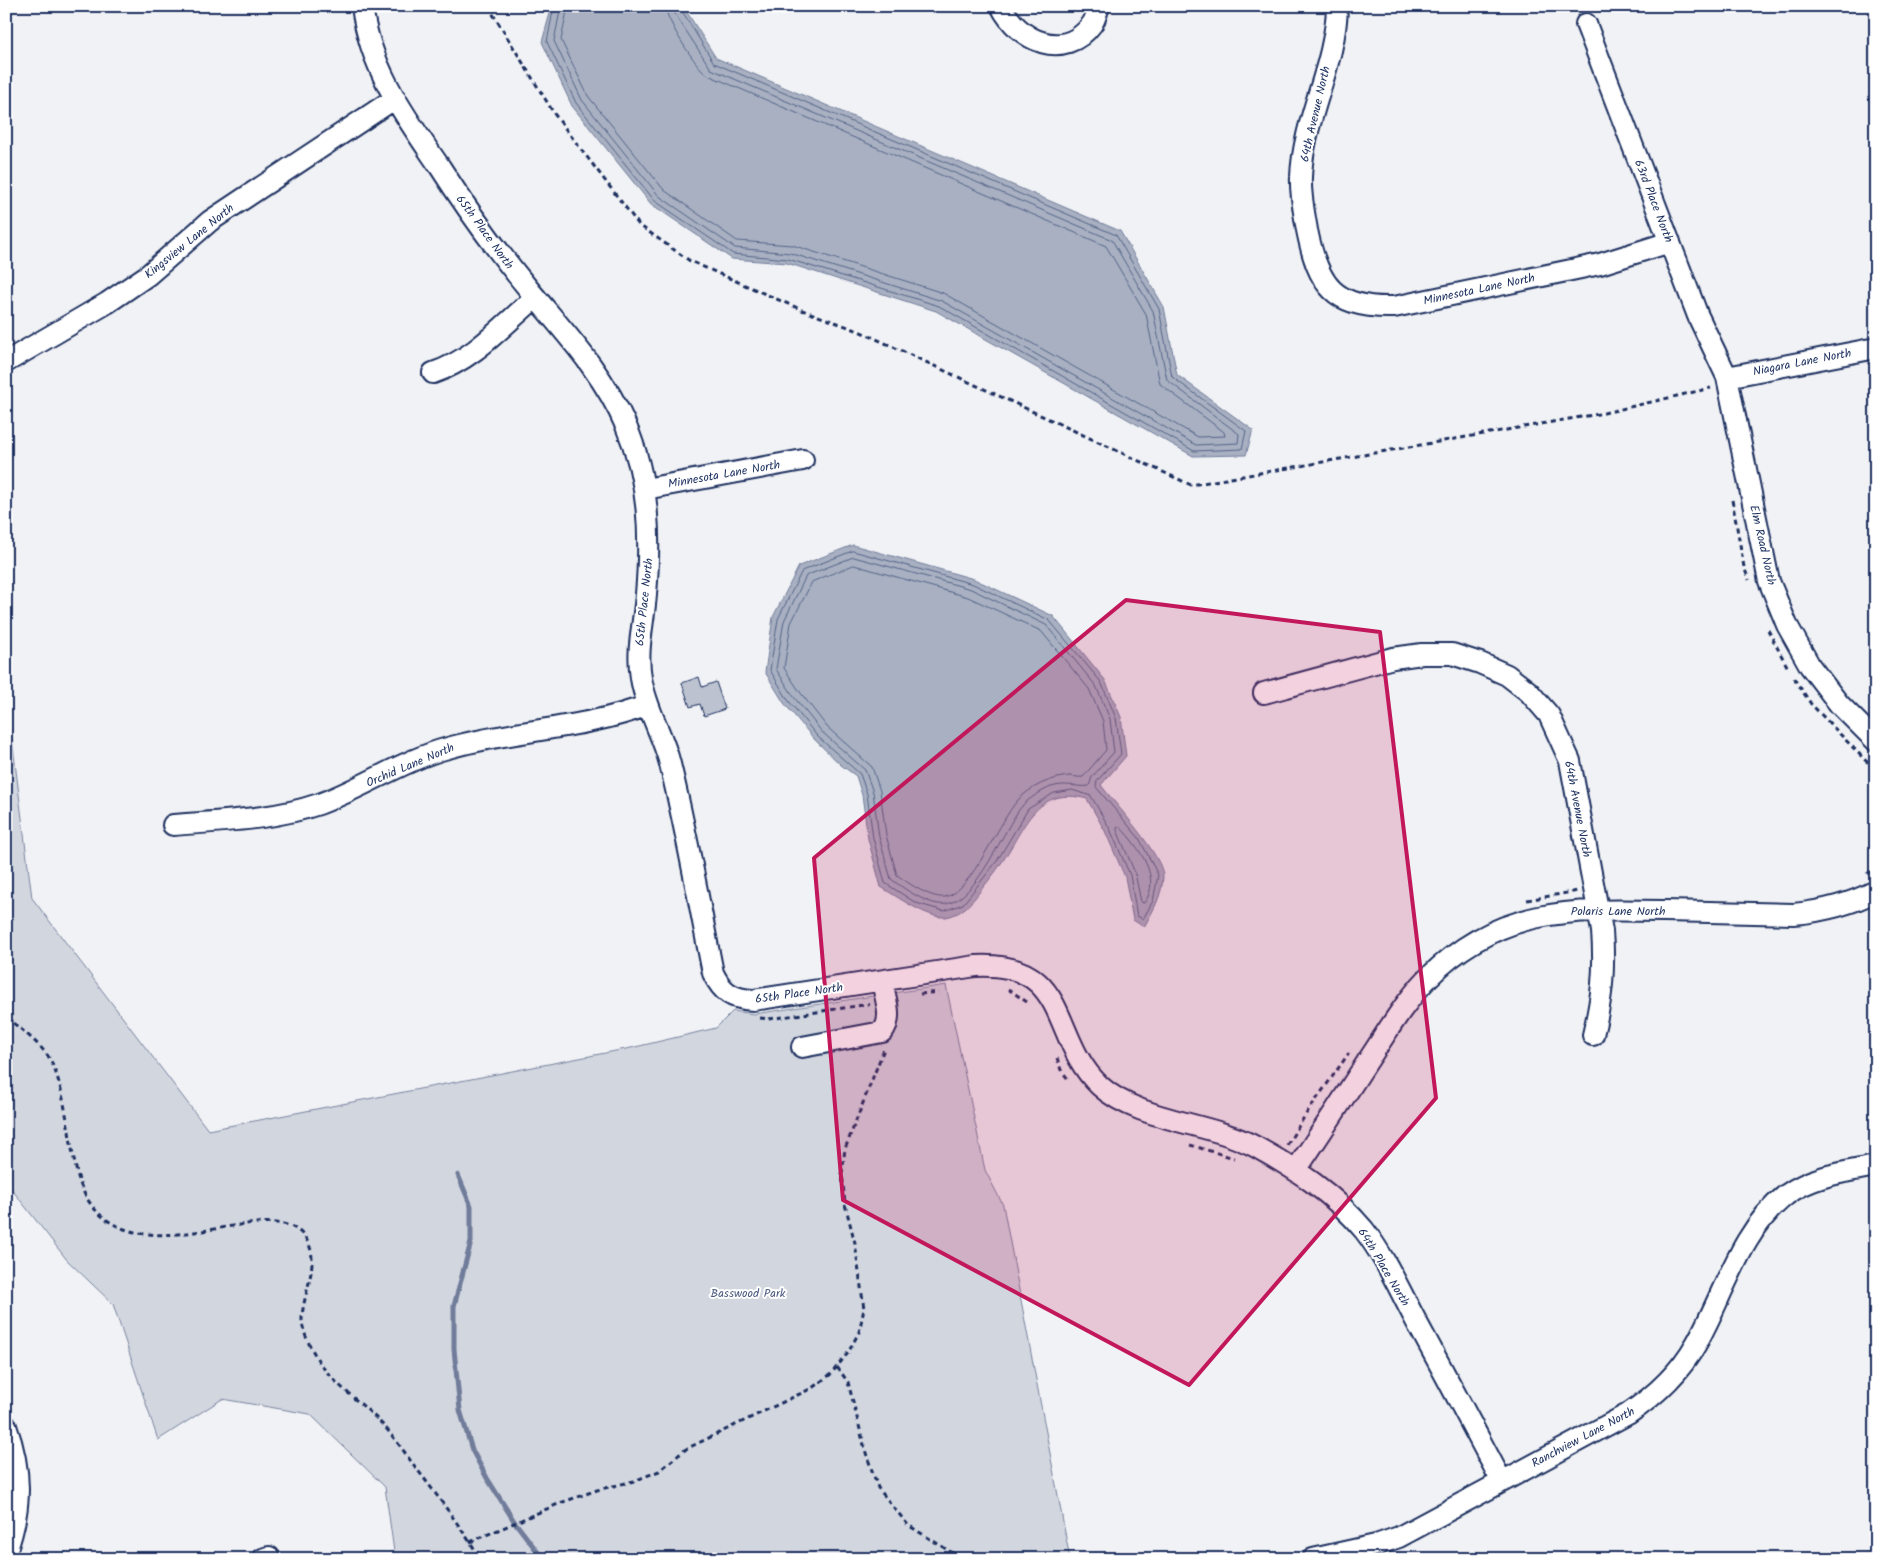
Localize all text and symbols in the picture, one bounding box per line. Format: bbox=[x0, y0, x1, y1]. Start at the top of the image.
street label: 64th Avenue North bbox=[1295, 64, 1336, 164]
street label: 63rd Place North bbox=[1629, 157, 1678, 245]
street label: 65th Place North bbox=[451, 191, 518, 274]
street label: Kingsview Lane North bbox=[140, 199, 238, 284]
street label: Minnesota Lane North bbox=[1422, 268, 1537, 311]
street label: Niagara Lane North bbox=[1751, 344, 1853, 381]
street label: Minnesota Lane North bbox=[667, 455, 782, 494]
street label: Elm Road North bbox=[1744, 503, 1781, 587]
street label: 65th Place North bbox=[630, 557, 659, 647]
street label: Orchid Lane North bbox=[363, 738, 457, 793]
street label: 64th Avenue North bbox=[1559, 759, 1596, 859]
street label: Polaris Lane North bbox=[1571, 902, 1665, 921]
street label: 65th Place North bbox=[754, 978, 844, 1009]
street label: 64th Place North bbox=[1353, 1224, 1414, 1310]
park label: Basswood Park bbox=[711, 1284, 786, 1303]
street label: Ranchview Lane North bbox=[1528, 1402, 1638, 1473]

